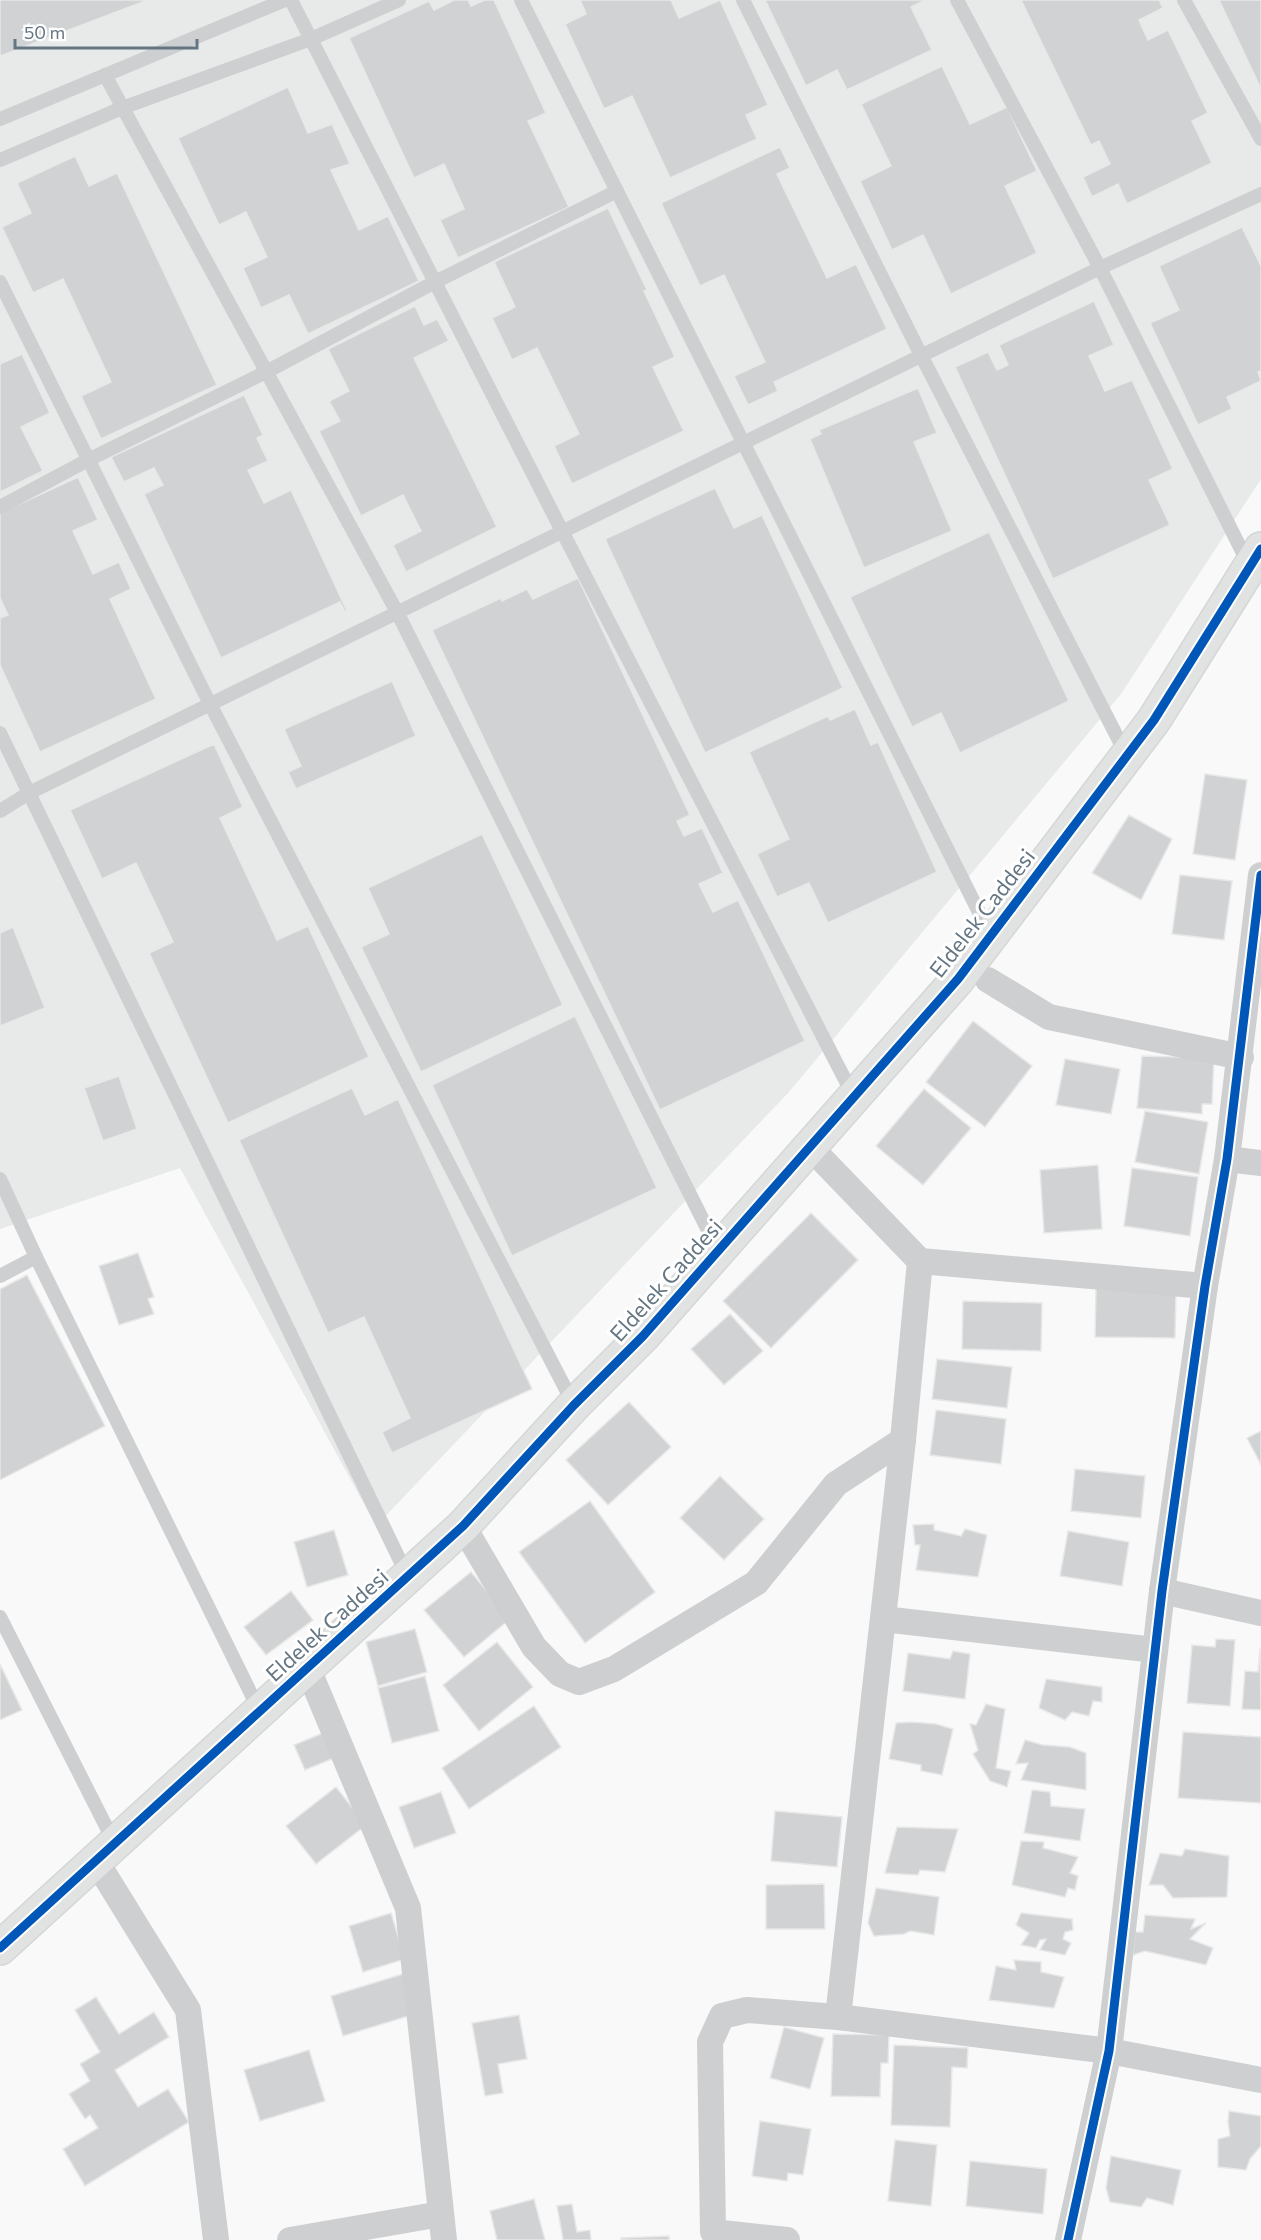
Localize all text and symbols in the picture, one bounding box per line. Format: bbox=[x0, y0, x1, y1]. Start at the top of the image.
scale bar bbox=[15, 12, 196, 50]
text: 50 m bbox=[24, 21, 65, 43]
street label: Eldelek Caddesi bbox=[923, 843, 1040, 982]
street label: Eldelek Caddesi bbox=[604, 1213, 728, 1346]
street label: Eldelek Caddesi bbox=[260, 1563, 393, 1687]

